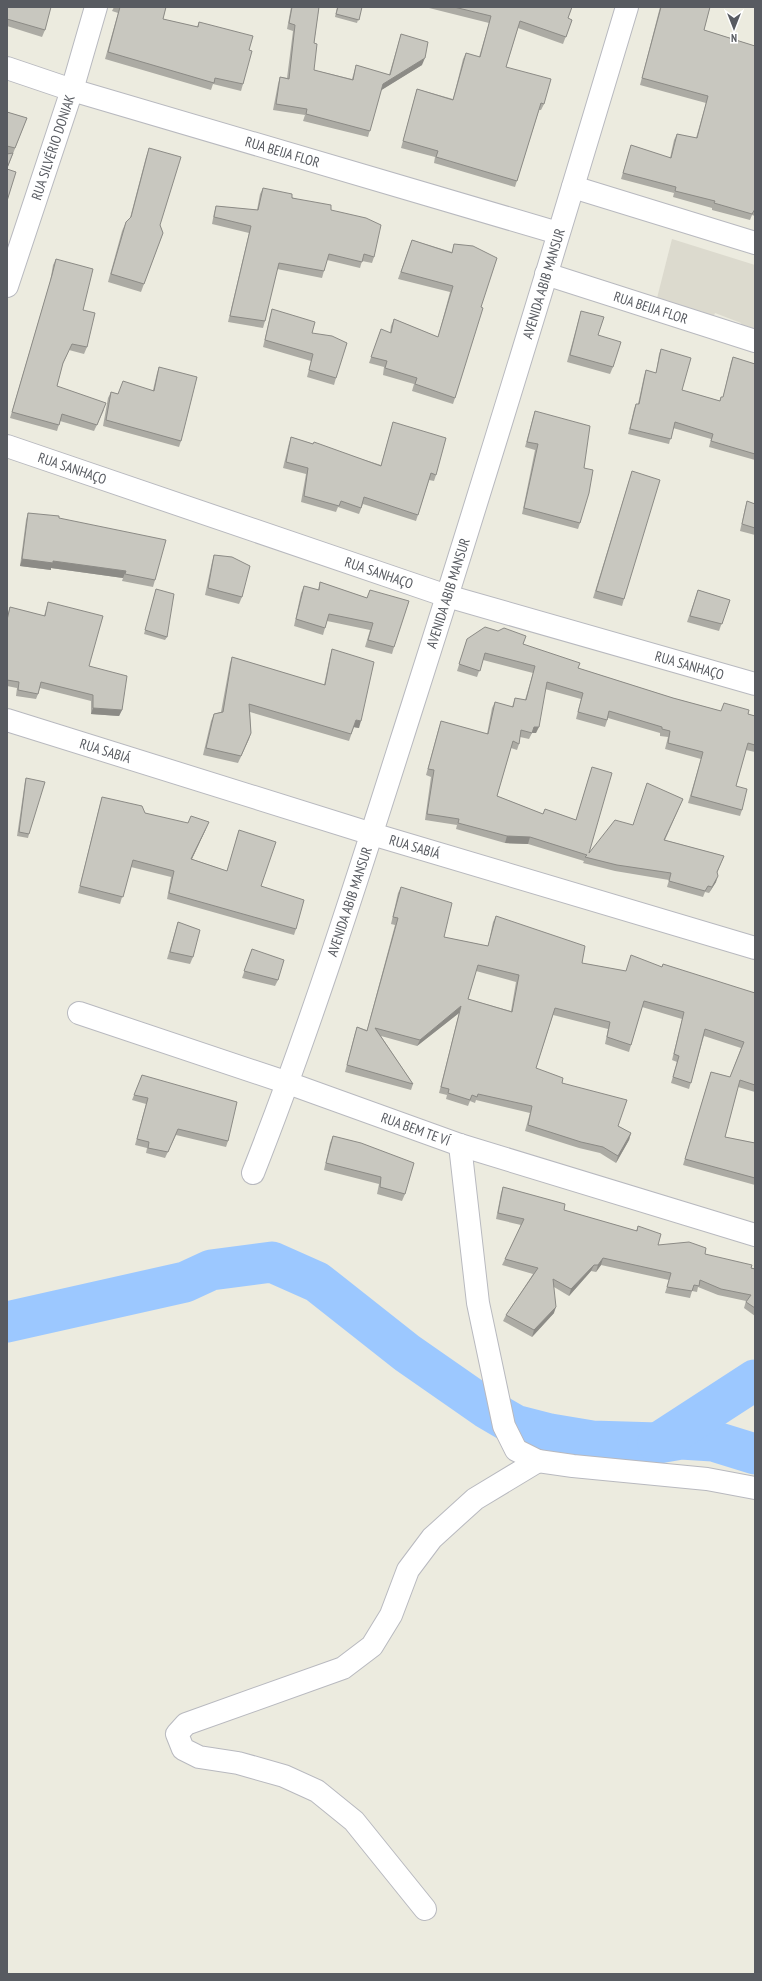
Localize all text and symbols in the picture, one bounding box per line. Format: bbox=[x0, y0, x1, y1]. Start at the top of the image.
north arrow bbox=[714, 8, 754, 48]
text: N bbox=[731, 31, 737, 45]
street label: RUA SILVÉRIO DONIAK bbox=[27, 92, 79, 202]
street label: RUA BEIJA FLOR bbox=[243, 132, 322, 171]
street label: AVENIDA ABIB MANSUR bbox=[518, 226, 569, 341]
street label: RUA BEIJA FLOR bbox=[611, 287, 690, 328]
street label: RUA SANHAÇO bbox=[36, 448, 109, 488]
street label: AVENIDA ABIB MANSUR bbox=[422, 536, 474, 650]
street label: RUA SANHAÇO bbox=[342, 553, 416, 593]
street label: RUA SANHAÇO bbox=[653, 647, 726, 684]
street label: RUA SABIÁ bbox=[78, 734, 133, 767]
street label: RUA SABIÁ bbox=[387, 831, 443, 863]
street label: AVENIDA ABIB MANSUR bbox=[323, 844, 376, 959]
street label: RUA BEM TE VÍ bbox=[379, 1108, 453, 1150]

